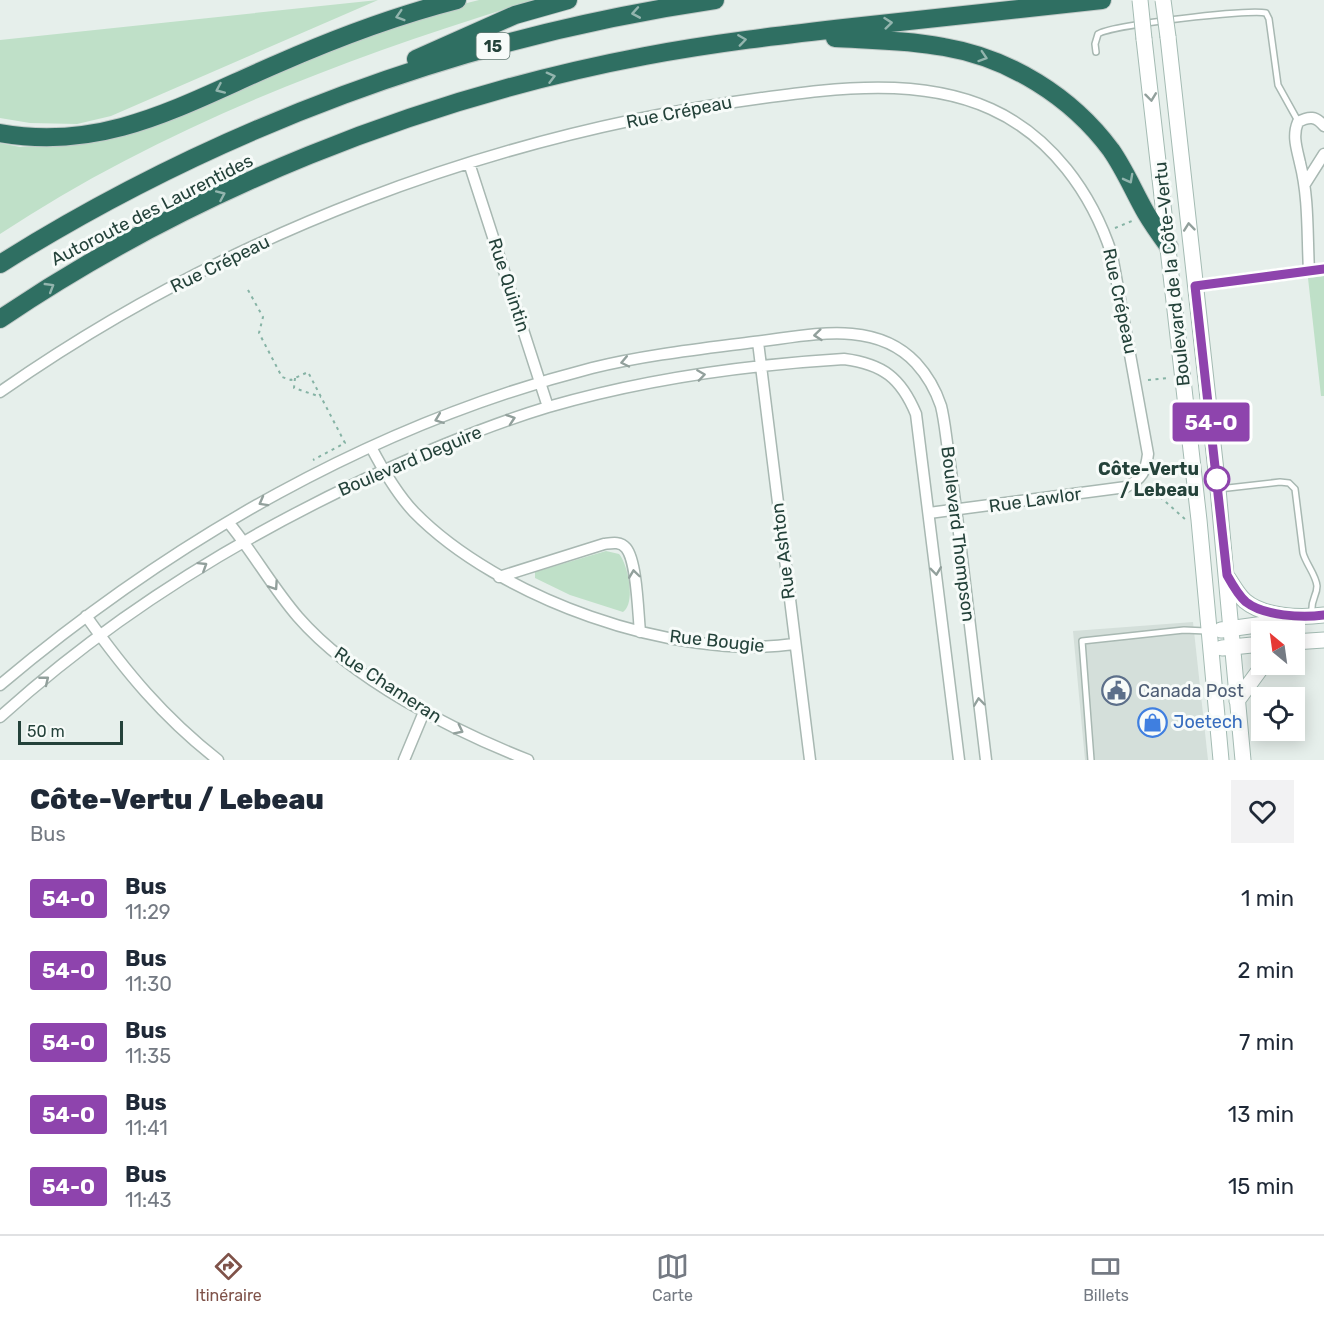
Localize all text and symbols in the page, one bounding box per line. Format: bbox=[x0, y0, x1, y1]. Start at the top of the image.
one-way arrow bbox=[632, 6, 642, 19]
one-way arrow bbox=[395, 9, 406, 21]
one-way arrow bbox=[883, 18, 892, 30]
road number: 15 bbox=[476, 33, 510, 59]
one-way arrow bbox=[738, 35, 747, 47]
one-way arrow bbox=[977, 50, 988, 62]
one-way arrow bbox=[546, 72, 556, 85]
one-way arrow bbox=[215, 82, 226, 94]
street label: Rue Crépeau bbox=[624, 91, 734, 133]
one-way arrow bbox=[1145, 93, 1157, 102]
street label: Autoroute des Laurentides bbox=[47, 149, 257, 271]
street label: Boulevard de la Côte-Vertu bbox=[1149, 161, 1195, 387]
one-way arrow bbox=[1122, 173, 1133, 184]
one-way arrow bbox=[215, 190, 226, 202]
one-way arrow bbox=[1183, 223, 1196, 232]
street label: Rue Crépeau bbox=[167, 231, 273, 297]
street label: Rue Quintin bbox=[483, 235, 535, 335]
street label: Rue Crépeau bbox=[1098, 246, 1142, 356]
one-way arrow bbox=[43, 283, 54, 295]
one-way arrow bbox=[814, 328, 823, 341]
one-way arrow bbox=[621, 355, 631, 368]
one-way arrow bbox=[696, 369, 705, 381]
line badge: 54-O bbox=[1169, 402, 1253, 442]
text: 54-O bbox=[1185, 410, 1237, 435]
one-way arrow bbox=[434, 411, 445, 424]
one-way arrow bbox=[505, 414, 516, 427]
street label: Boulevard Deguire bbox=[335, 421, 485, 501]
street label: Boulevard Thompson bbox=[936, 445, 980, 623]
place label: Côte-Vertu / Lebeau bbox=[1098, 458, 1199, 501]
marker: Côte-Vertu / Lebeau bbox=[1204, 466, 1230, 492]
street label: Rue Lawlor bbox=[987, 483, 1083, 517]
one-way arrow bbox=[259, 495, 269, 506]
street label: Rue Ashton bbox=[766, 502, 800, 600]
one-way arrow bbox=[197, 562, 207, 574]
one-way arrow bbox=[929, 566, 942, 576]
one-way arrow bbox=[628, 569, 640, 578]
one-way arrow bbox=[267, 580, 278, 591]
north arrow bbox=[1251, 621, 1305, 675]
map controls bbox=[1251, 621, 1305, 741]
street label: Rue Bougie bbox=[668, 625, 766, 657]
street label: Rue Chameran bbox=[330, 642, 446, 728]
public building icon: Canada Post bbox=[1101, 675, 1133, 707]
one-way arrow bbox=[38, 676, 49, 687]
place label: Canada Post bbox=[1138, 680, 1244, 702]
button: locate bbox=[1251, 687, 1305, 741]
one-way arrow bbox=[973, 697, 986, 706]
shop icon: Joetech bbox=[1136, 706, 1168, 738]
place label: Joetech bbox=[1173, 711, 1243, 733]
scale bar bbox=[18, 718, 123, 746]
text: 50 m bbox=[27, 722, 65, 741]
one-way arrow bbox=[453, 723, 464, 734]
button: heart bbox=[1231, 780, 1294, 843]
text: Côte-Vertu / Lebeau bbox=[30, 783, 324, 816]
text: Bus bbox=[30, 822, 66, 846]
text: Bus bbox=[125, 873, 167, 900]
text: 1 min bbox=[1241, 885, 1294, 912]
text: 54-O bbox=[42, 886, 95, 911]
text: 11:29 bbox=[125, 900, 171, 924]
text: Bus bbox=[125, 945, 167, 972]
text: 2 min bbox=[1237, 957, 1294, 984]
text: 54-O bbox=[42, 958, 95, 983]
text: 11:30 bbox=[125, 972, 172, 996]
text: Bus bbox=[125, 1017, 167, 1044]
text: 7 min bbox=[1239, 1029, 1294, 1056]
text: 54-O bbox=[42, 1030, 95, 1055]
text: 11:35 bbox=[125, 1044, 171, 1068]
text: Bus bbox=[125, 1089, 167, 1116]
text: 13 min bbox=[1228, 1101, 1294, 1128]
text: 54-O bbox=[42, 1102, 95, 1127]
text: 11:41 bbox=[125, 1116, 168, 1140]
text: Bus bbox=[125, 1161, 167, 1188]
text: 15 min bbox=[1228, 1173, 1294, 1200]
text: 54-O bbox=[42, 1174, 95, 1199]
text: 11:43 bbox=[125, 1188, 172, 1212]
tab: Itinéraire bbox=[195, 1250, 262, 1305]
tab: Carte bbox=[652, 1250, 693, 1305]
tab: Billets bbox=[1083, 1250, 1129, 1305]

